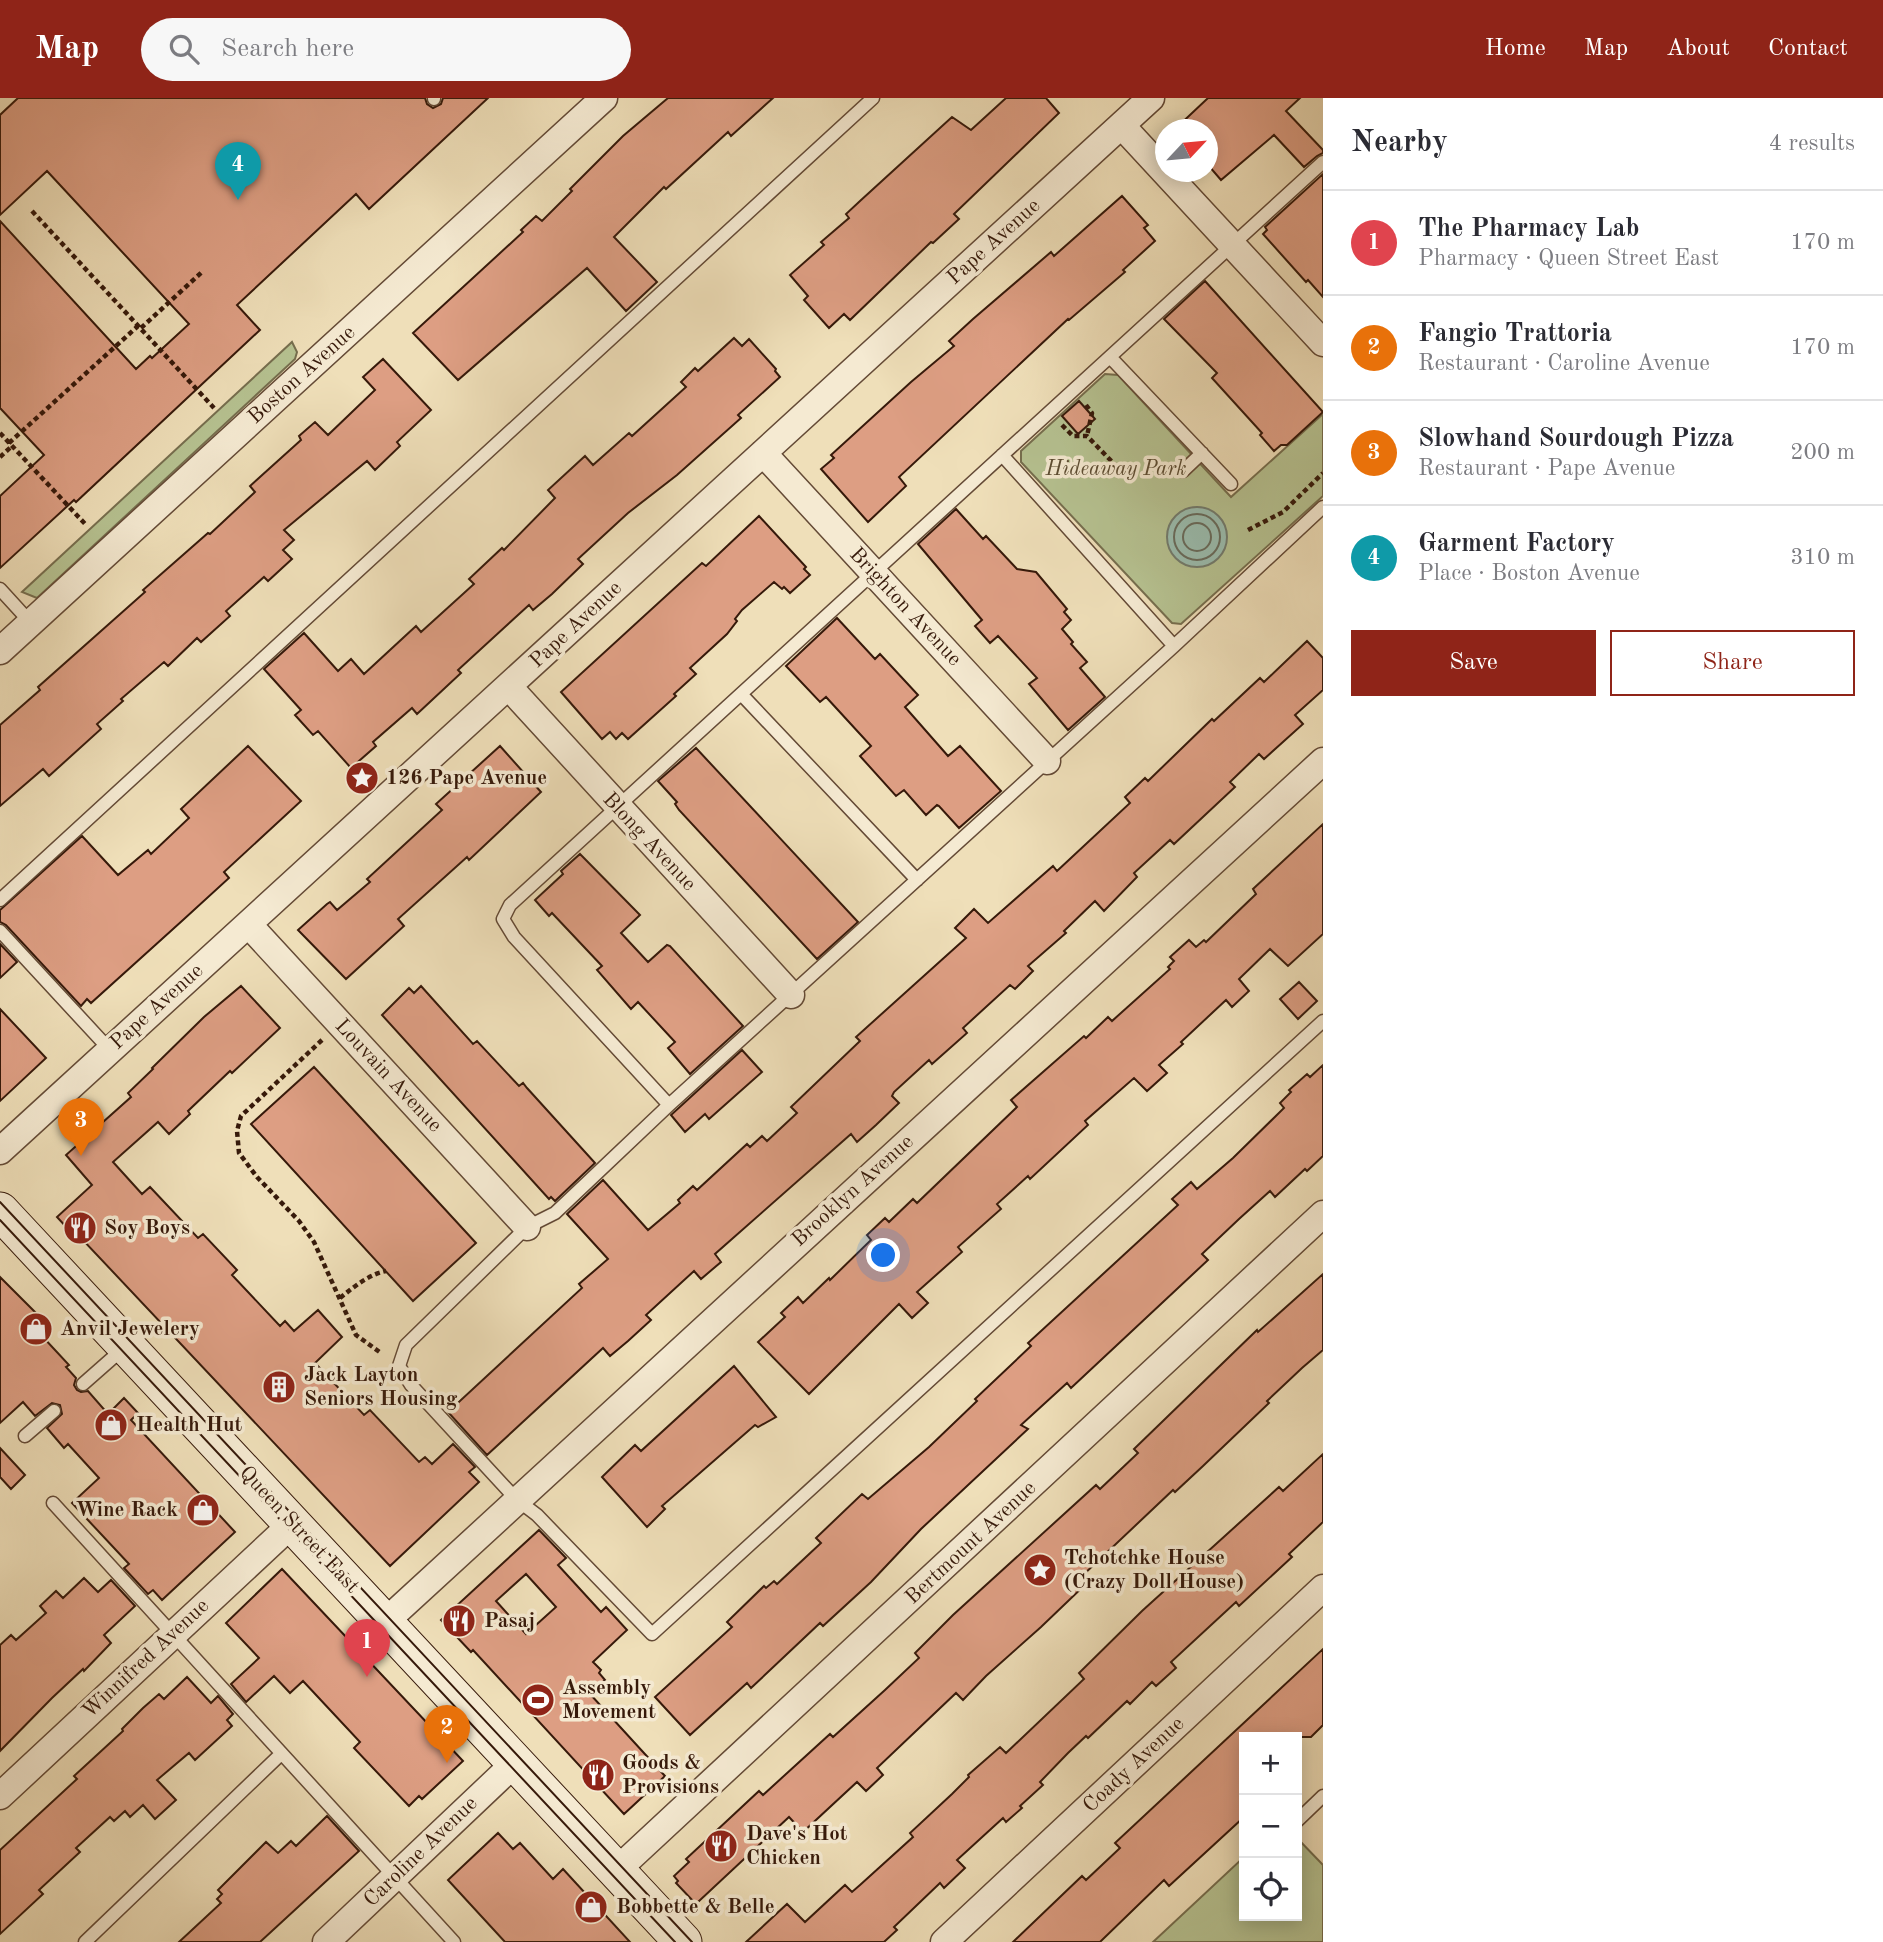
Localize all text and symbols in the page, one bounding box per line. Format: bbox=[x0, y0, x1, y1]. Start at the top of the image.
search box bbox=[141, 18, 631, 81]
icon: search bbox=[165, 30, 203, 68]
text: Map bbox=[35, 33, 99, 66]
text: Search here bbox=[221, 36, 354, 62]
text: Home bbox=[1485, 37, 1546, 61]
text: Map bbox=[1584, 37, 1628, 61]
text: About bbox=[1666, 37, 1730, 61]
text: Contact bbox=[1768, 37, 1848, 61]
north arrow bbox=[1155, 119, 1218, 182]
text: Nearby bbox=[1351, 128, 1448, 158]
text: 4 results bbox=[1769, 132, 1855, 155]
pin: 4 bbox=[215, 142, 261, 200]
street label: Pape Avenue bbox=[944, 195, 1044, 289]
text: The Pharmacy Lab bbox=[1418, 216, 1639, 242]
text: 1 bbox=[1367, 231, 1381, 254]
text: 170 m bbox=[1790, 231, 1855, 254]
text: Pharmacy · Queen Street East bbox=[1418, 247, 1719, 270]
text: Fangio Trattoria bbox=[1418, 321, 1612, 347]
street label: Boston Avenue bbox=[245, 322, 359, 428]
text: 2 bbox=[1367, 336, 1381, 359]
text: 170 m bbox=[1790, 336, 1855, 359]
text: Restaurant · Caroline Avenue bbox=[1418, 352, 1710, 375]
text: Slowhand Sourdough Pizza bbox=[1418, 426, 1734, 452]
text: 3 bbox=[1367, 441, 1381, 464]
text: 200 m bbox=[1790, 441, 1855, 464]
text: Restaurant · Pape Avenue bbox=[1418, 457, 1675, 480]
park label: Hideaway Park bbox=[1044, 459, 1187, 480]
text: Garment Factory bbox=[1418, 531, 1615, 557]
street label: Brighton Avenue bbox=[845, 544, 965, 670]
text: 4 bbox=[1367, 546, 1381, 569]
text: 310 m bbox=[1790, 546, 1855, 569]
text: Place · Boston Avenue bbox=[1418, 562, 1640, 585]
street label: Pape Avenue bbox=[526, 577, 626, 673]
button: Save bbox=[1351, 630, 1596, 696]
button: Share bbox=[1610, 630, 1855, 696]
place icon: 126 Pape Avenue bbox=[343, 759, 381, 797]
place label: 126 Pape Avenue bbox=[386, 768, 547, 789]
street label: Blong Avenue bbox=[598, 789, 700, 895]
street label: Pape Avenue bbox=[107, 960, 207, 1054]
street label: Louvain Avenue bbox=[330, 1015, 446, 1137]
pin: 3 bbox=[58, 1098, 104, 1156]
street label: Brooklyn Avenue bbox=[788, 1131, 918, 1251]
restaurant icon: Soy Boys bbox=[61, 1209, 99, 1247]
place label: Soy Boys bbox=[104, 1218, 190, 1239]
your location bbox=[866, 1238, 900, 1272]
shop icon: Anvil Jewelery bbox=[17, 1310, 55, 1348]
place label: Anvil Jewelery bbox=[60, 1319, 200, 1340]
place label: Jack Layton Seniors Housing bbox=[304, 1365, 458, 1410]
building icon: Jack Layton Seniors Housing bbox=[260, 1368, 298, 1406]
shop icon: Health Hut bbox=[92, 1406, 130, 1444]
place label: Health Hut bbox=[136, 1415, 242, 1436]
street label: Queen Street East bbox=[235, 1462, 363, 1598]
street label: Bertmount Avenue bbox=[902, 1477, 1040, 1609]
shop icon: Wine Rack bbox=[184, 1491, 222, 1529]
place label: Wine Rack bbox=[75, 1500, 178, 1521]
place label: Tchotchke House (Crazy Doll House) bbox=[1064, 1548, 1244, 1593]
place icon: Tchotchke House (Crazy Doll House) bbox=[1021, 1551, 1059, 1589]
street label: Winnifred Avenue bbox=[79, 1595, 213, 1723]
restaurant icon: Pasaj bbox=[440, 1602, 478, 1640]
place label: Pasaj bbox=[484, 1611, 535, 1632]
pin: 1 bbox=[344, 1619, 390, 1677]
place label: Assembly Movement bbox=[562, 1678, 656, 1723]
sports icon: Assembly Movement bbox=[519, 1681, 557, 1719]
pin: 2 bbox=[424, 1705, 470, 1763]
street label: Coady Avenue bbox=[1079, 1713, 1189, 1817]
map controls bbox=[1239, 1732, 1302, 1921]
button: + bbox=[1239, 1732, 1302, 1795]
place label: Goods & Provisions bbox=[622, 1753, 719, 1798]
restaurant icon: Goods & Provisions bbox=[579, 1756, 617, 1794]
street label: Caroline Avenue bbox=[360, 1793, 482, 1911]
button: − bbox=[1239, 1795, 1302, 1858]
place label: Dave's Hot Chicken bbox=[746, 1824, 848, 1869]
restaurant icon: Dave's Hot Chicken bbox=[702, 1827, 740, 1865]
button: locate bbox=[1239, 1858, 1302, 1921]
shop icon: Bobbette & Belle bbox=[572, 1888, 610, 1926]
place label: Bobbette & Belle bbox=[616, 1897, 775, 1918]

